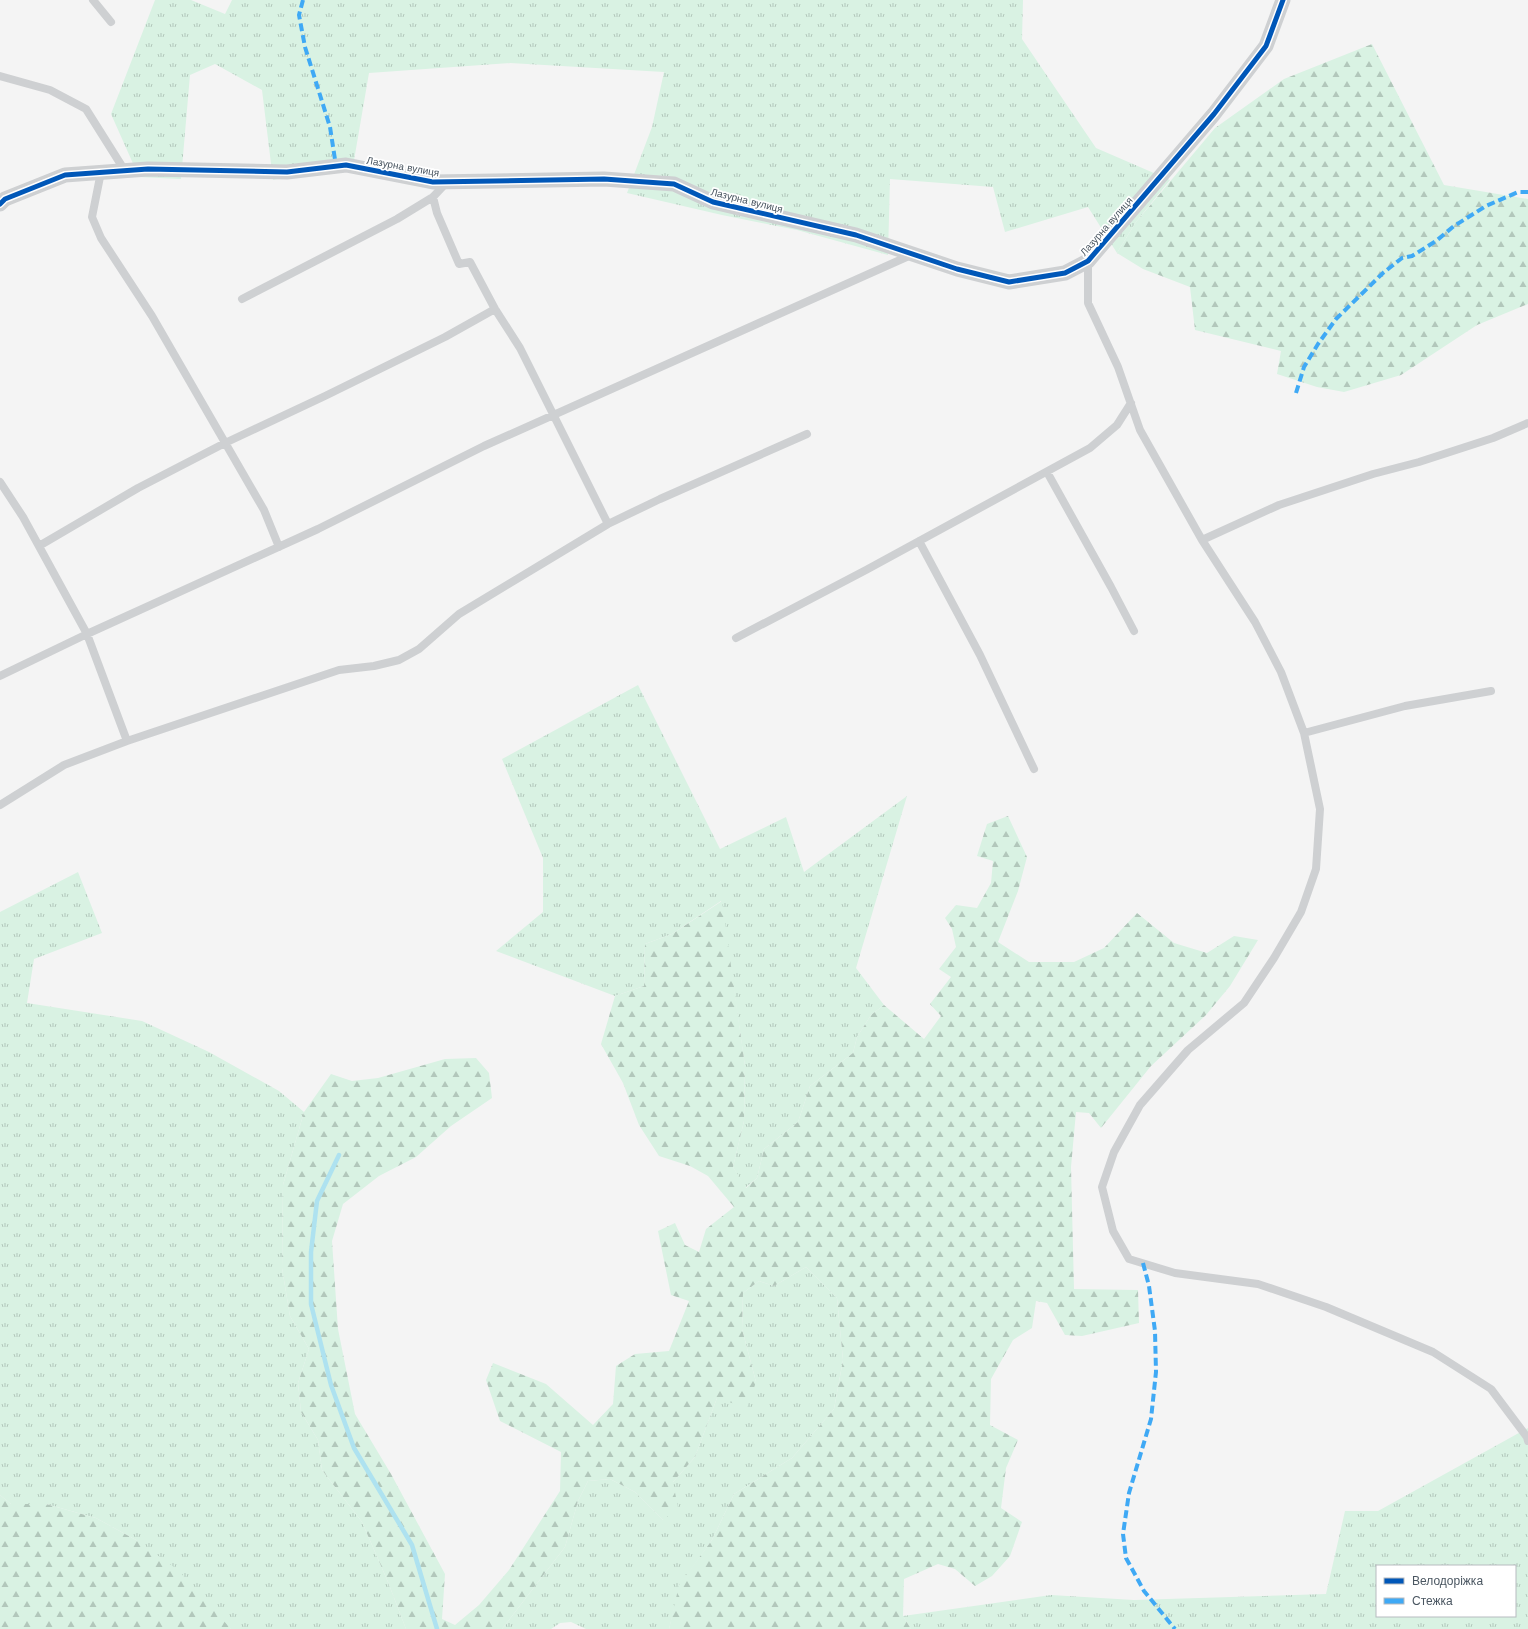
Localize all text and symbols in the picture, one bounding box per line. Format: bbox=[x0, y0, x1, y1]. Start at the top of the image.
street label: Лазурна вулиця bbox=[366, 155, 440, 178]
street label: Лазурна вулиця bbox=[710, 186, 784, 215]
street label: Лазурна вулиця bbox=[1078, 195, 1135, 258]
legend bbox=[1376, 1565, 1516, 1617]
text: Велодоріжка bbox=[1412, 1574, 1483, 1588]
text: Стежка bbox=[1412, 1594, 1453, 1608]

